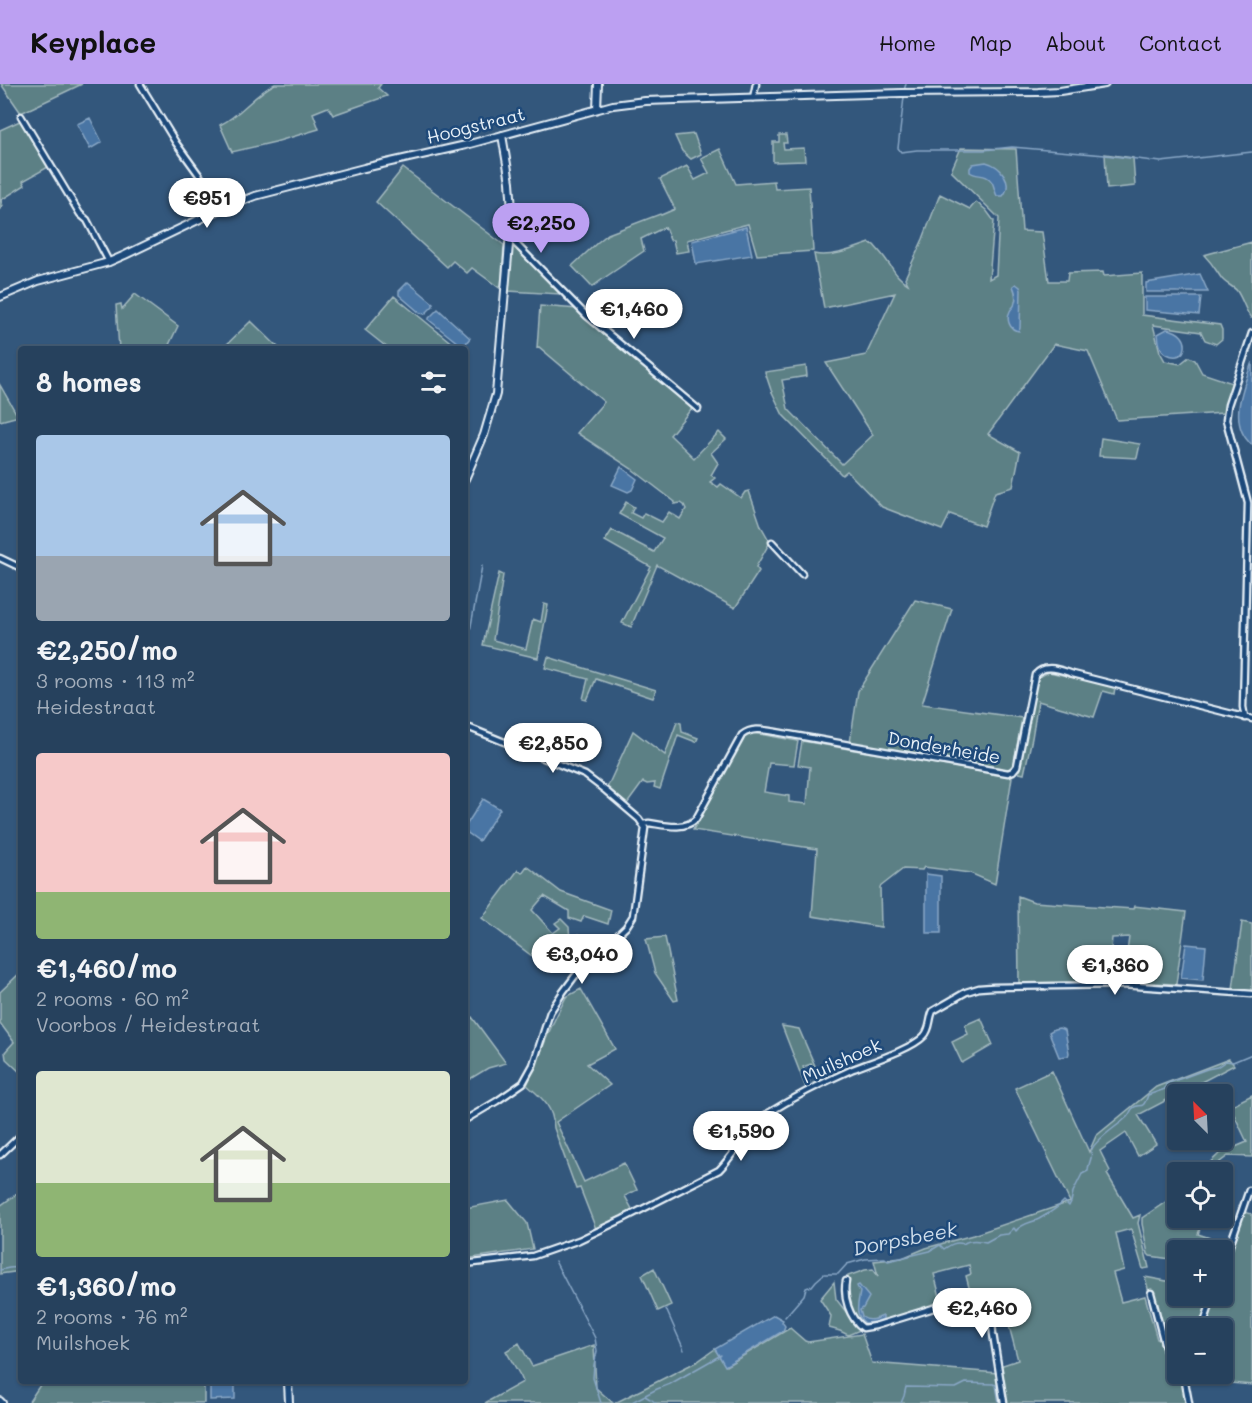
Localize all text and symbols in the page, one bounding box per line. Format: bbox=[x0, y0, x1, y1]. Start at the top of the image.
text: Keyplace bbox=[30, 24, 156, 60]
text: Home bbox=[879, 29, 936, 56]
text: Map bbox=[969, 29, 1012, 56]
text: About bbox=[1045, 29, 1106, 56]
text: Contact bbox=[1139, 29, 1222, 56]
street label: Hoogstraat bbox=[424, 101, 528, 149]
pin: €951 bbox=[171, 178, 243, 229]
text: €951 bbox=[183, 184, 231, 210]
pin: €2,250 bbox=[492, 203, 590, 254]
text: €2,250 bbox=[506, 209, 576, 235]
pin: €1,460 bbox=[585, 289, 683, 340]
text: €1,460 bbox=[600, 295, 668, 321]
text: 8 homes bbox=[36, 365, 142, 399]
icon: filters bbox=[417, 366, 450, 399]
icon: home bbox=[189, 474, 297, 582]
text: €2,250/mo bbox=[36, 633, 178, 667]
text: 3 rooms · 113 m² bbox=[36, 667, 195, 693]
text: Heidestraat bbox=[36, 693, 156, 719]
pin: €2,850 bbox=[504, 723, 602, 774]
street label: Donderheide bbox=[886, 725, 1002, 769]
text: €2,850 bbox=[518, 729, 588, 755]
icon: home bbox=[189, 792, 297, 900]
pin: €3,040 bbox=[533, 934, 631, 985]
text: €3,040 bbox=[546, 940, 618, 966]
pin: €1,360 bbox=[1066, 945, 1164, 996]
text: €1,460/mo bbox=[36, 951, 177, 985]
text: €1,360 bbox=[1081, 951, 1149, 977]
text: 2 rooms · 60 m² bbox=[36, 985, 189, 1011]
text: Voorbos / Heidestraat bbox=[36, 1011, 260, 1037]
street label: Muilshoek bbox=[798, 1032, 885, 1088]
north arrow bbox=[1167, 1084, 1233, 1150]
map controls bbox=[1167, 1084, 1233, 1384]
icon: home bbox=[189, 1110, 297, 1218]
pin: €1,590 bbox=[692, 1111, 790, 1162]
text: €1,590 bbox=[707, 1117, 775, 1143]
button: locate bbox=[1167, 1162, 1233, 1228]
water label: Dorpsbeek bbox=[850, 1215, 960, 1261]
button: + bbox=[1167, 1240, 1233, 1306]
text: €1,360/mo bbox=[36, 1269, 176, 1303]
pin: €2,460 bbox=[933, 1288, 1031, 1339]
text: €2,460 bbox=[946, 1294, 1018, 1320]
text: 2 rooms · 76 m² bbox=[36, 1303, 188, 1329]
button: − bbox=[1167, 1318, 1233, 1384]
text: Muilshoek bbox=[36, 1329, 130, 1355]

